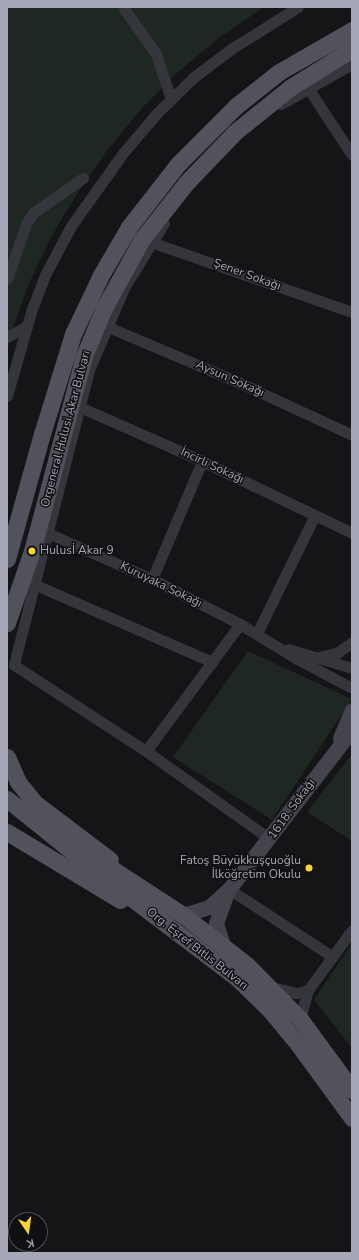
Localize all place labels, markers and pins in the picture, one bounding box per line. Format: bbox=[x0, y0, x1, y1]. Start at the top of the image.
place label: Hulusİ Akar 9 bbox=[40, 544, 114, 558]
marker: Hulusİ Akar 9 bbox=[27, 546, 37, 556]
place label: Fatoş Büyükkuşçuoğlu İlköğretim Okulu bbox=[180, 854, 301, 882]
marker: Fatoş Büyükkuşçuoğlu İlköğretim Okulu bbox=[304, 863, 314, 873]

